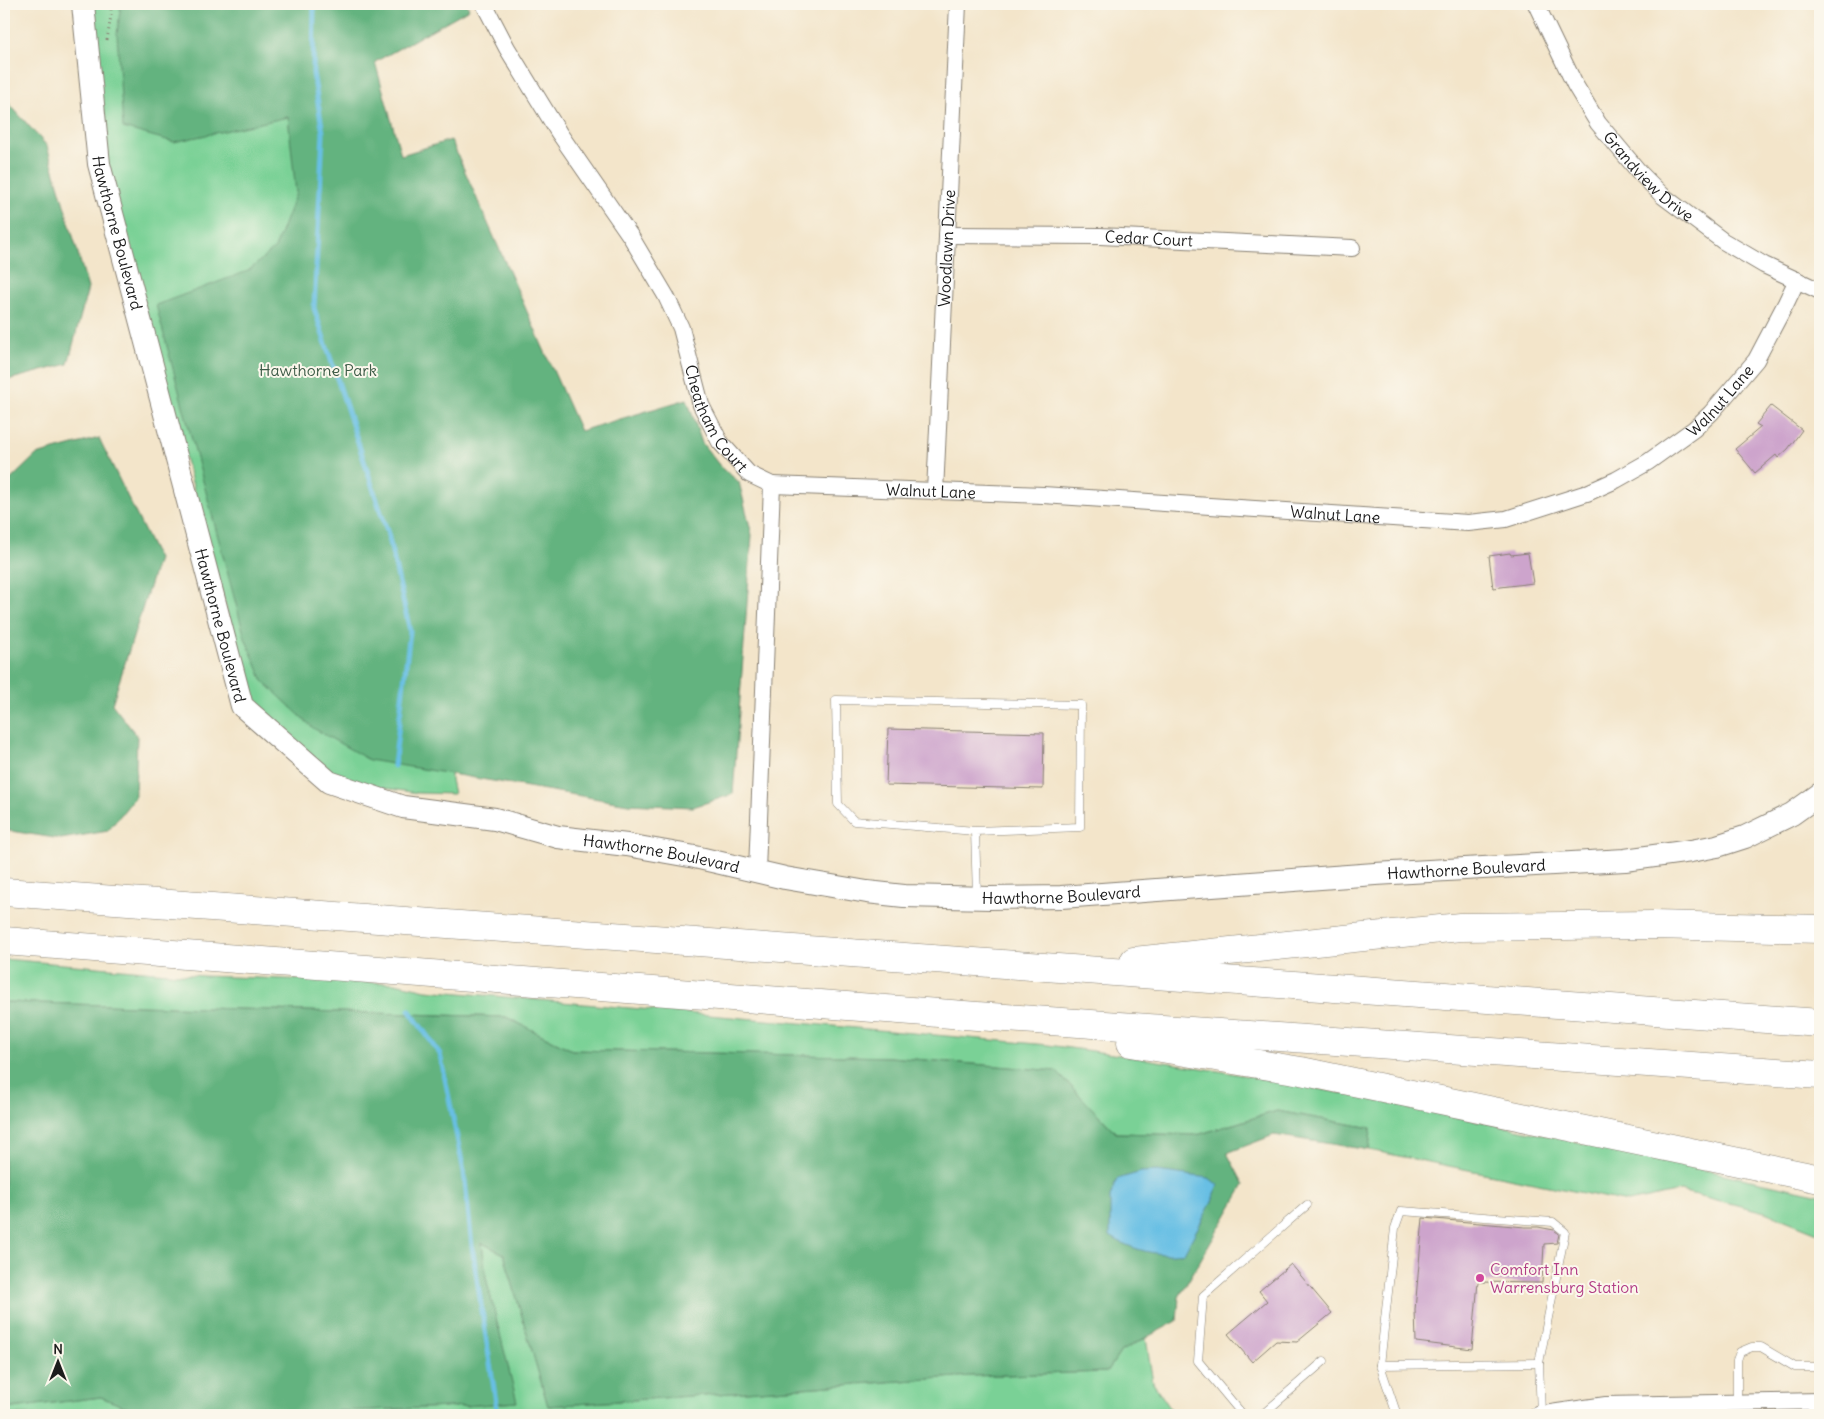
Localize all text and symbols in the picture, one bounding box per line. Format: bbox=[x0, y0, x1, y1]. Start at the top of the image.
street label: Grandview Drive bbox=[1599, 127, 1698, 226]
street label: Hawthorne Boulevard bbox=[88, 155, 147, 312]
street label: Woodlawn Drive bbox=[934, 189, 959, 308]
street label: Cedar Court bbox=[1104, 226, 1194, 250]
park label: Hawthorne Park bbox=[259, 360, 377, 380]
street label: Walnut Lane bbox=[1682, 361, 1758, 441]
street label: Cheatham Court bbox=[681, 363, 753, 477]
street label: Walnut Lane bbox=[885, 479, 976, 503]
street label: Walnut Lane bbox=[1290, 501, 1381, 527]
street label: Hawthorne Boulevard bbox=[191, 546, 251, 705]
street label: Hawthorne Boulevard bbox=[582, 830, 742, 877]
street label: Hawthorne Boulevard bbox=[1387, 854, 1546, 883]
street label: Hawthorne Boulevard bbox=[982, 881, 1141, 908]
place label: Comfort Inn Warrensburg Station bbox=[1490, 1259, 1639, 1297]
marker: Comfort Inn Warrensburg Station bbox=[1474, 1272, 1486, 1284]
north arrow bbox=[32, 1336, 82, 1386]
text: N bbox=[53, 1340, 63, 1358]

